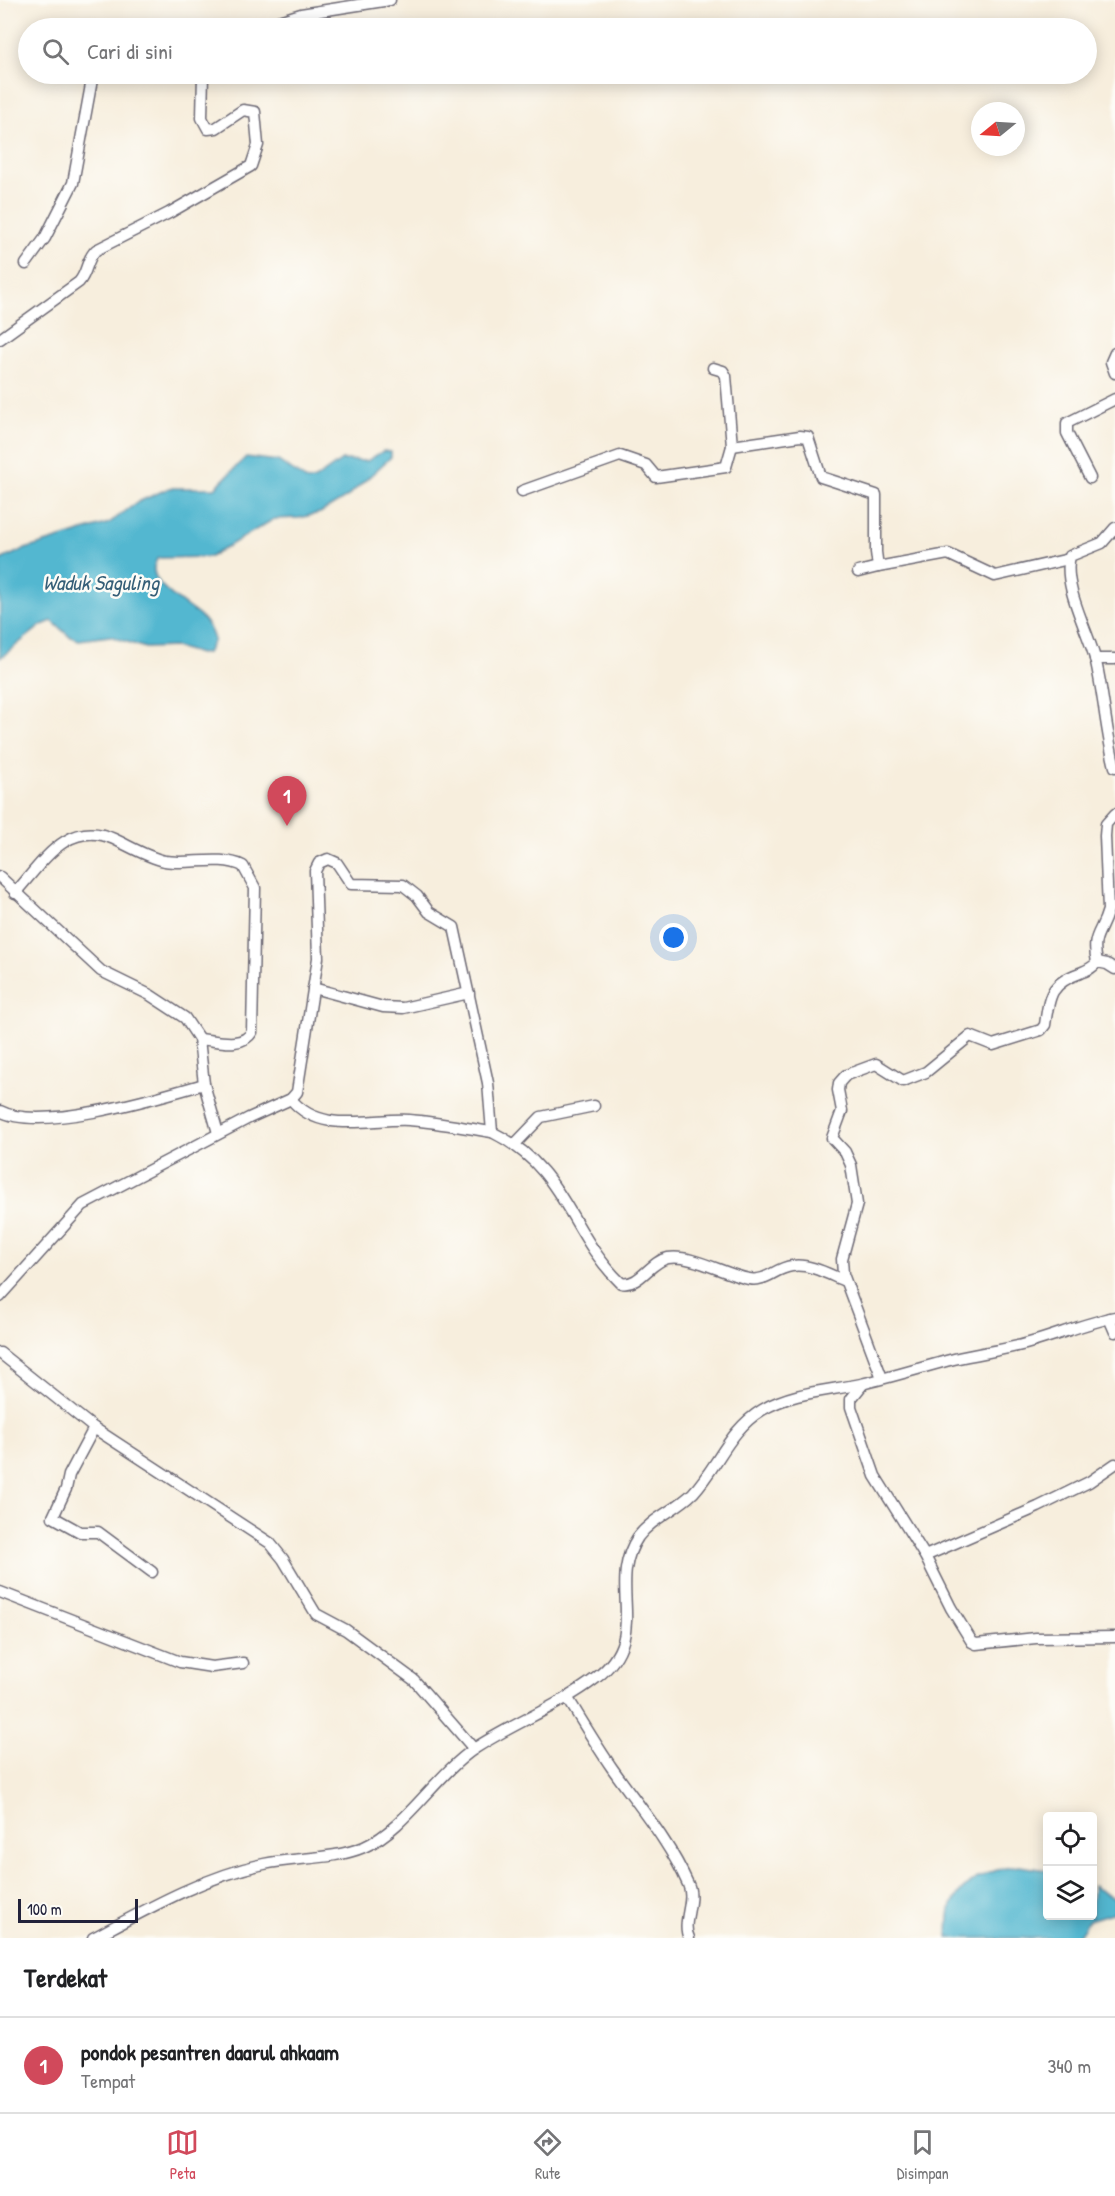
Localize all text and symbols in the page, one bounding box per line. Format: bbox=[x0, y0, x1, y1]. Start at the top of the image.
search box bbox=[18, 18, 1097, 84]
icon: search bbox=[39, 35, 72, 68]
text: Cari di sini bbox=[87, 36, 173, 66]
north arrow bbox=[971, 102, 1025, 156]
water label: Waduk Saguling bbox=[43, 568, 161, 597]
pin: 1 bbox=[268, 776, 306, 826]
your location bbox=[659, 923, 688, 952]
map controls bbox=[1043, 1812, 1097, 1920]
button: locate bbox=[1043, 1812, 1097, 1866]
button: layers bbox=[1043, 1866, 1097, 1920]
scale bar bbox=[18, 1896, 138, 1924]
text: 100 m bbox=[27, 1898, 62, 1920]
text: Terdekat bbox=[24, 1960, 107, 1995]
text: pondok pesantren daarul ahkaam bbox=[81, 2037, 339, 2067]
text: 1 bbox=[40, 2052, 47, 2079]
text: 340 m bbox=[1047, 2052, 1091, 2079]
text: Tempat bbox=[81, 2067, 135, 2094]
tab: Peta bbox=[166, 2126, 199, 2184]
tab: Rute bbox=[531, 2126, 564, 2184]
tab: Disimpan bbox=[897, 2126, 949, 2184]

